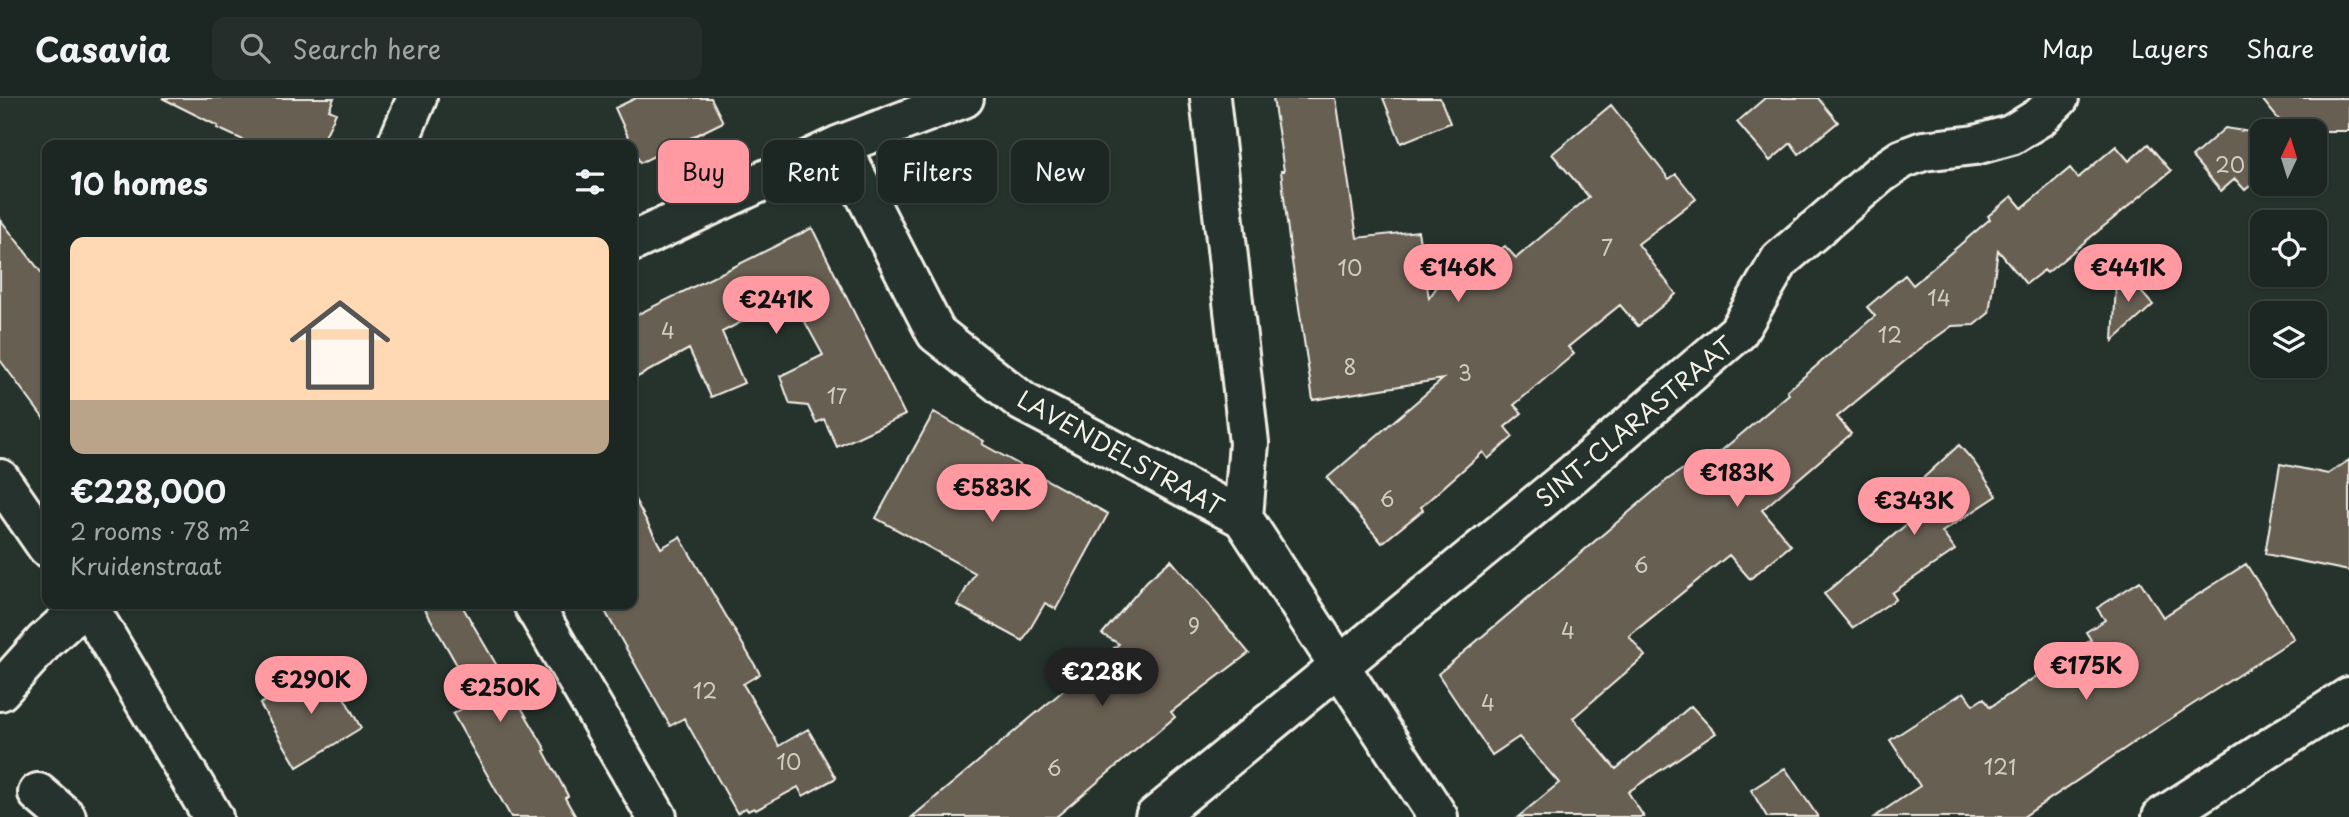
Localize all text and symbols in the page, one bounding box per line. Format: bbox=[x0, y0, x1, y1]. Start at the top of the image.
search box bbox=[212, 17, 702, 80]
text: Casavia bbox=[35, 23, 170, 73]
icon: search bbox=[236, 29, 274, 67]
text: Search here bbox=[292, 29, 441, 68]
text: Map bbox=[2042, 30, 2093, 66]
text: Layers bbox=[2131, 30, 2208, 66]
text: Share bbox=[2246, 30, 2314, 66]
north arrow bbox=[2250, 119, 2328, 196]
map controls bbox=[2250, 119, 2327, 378]
chip: Buy bbox=[658, 140, 749, 203]
chip: Rent bbox=[763, 140, 864, 203]
chip: Filters bbox=[878, 140, 997, 203]
chip: New bbox=[1011, 140, 1109, 203]
house number: 20 bbox=[2215, 148, 2245, 180]
text: 10 homes bbox=[70, 160, 208, 205]
icon: filters bbox=[571, 163, 609, 201]
button: locate bbox=[2250, 210, 2327, 287]
house number: 7 bbox=[1601, 231, 1613, 263]
pin: €146K bbox=[1409, 244, 1507, 304]
pin: €441K bbox=[2079, 244, 2177, 304]
text: €146K bbox=[1420, 249, 1496, 284]
text: €441K bbox=[2090, 249, 2166, 284]
house number: 10 bbox=[1338, 251, 1362, 283]
pin: €241K bbox=[727, 276, 825, 336]
text: €241K bbox=[739, 281, 813, 316]
house number: 14 bbox=[1927, 281, 1951, 313]
icon: home bbox=[277, 282, 403, 408]
button: layers bbox=[2250, 301, 2327, 378]
house number: 4 bbox=[661, 314, 675, 346]
house number: 12 bbox=[1878, 318, 1902, 350]
street label: SINT-CLARASTRAAT bbox=[1527, 326, 1742, 515]
house number: 8 bbox=[1343, 350, 1357, 382]
house number: 3 bbox=[1458, 356, 1472, 388]
house number: 17 bbox=[827, 379, 847, 411]
street label: LAVENDELSTRAAT bbox=[1011, 380, 1231, 524]
pin: €183K bbox=[1688, 450, 1786, 509]
text: €183K bbox=[1700, 454, 1774, 489]
pin: €583K bbox=[943, 464, 1041, 524]
text: €228,000 bbox=[70, 468, 226, 513]
text: €583K bbox=[953, 469, 1031, 504]
pin: €343K bbox=[1865, 478, 1963, 537]
house number: 6 bbox=[1380, 482, 1394, 514]
text: €343K bbox=[1874, 482, 1954, 517]
text: 2 rooms · 78 m² bbox=[70, 513, 250, 548]
text: Kruidenstraat bbox=[70, 548, 222, 583]
house number: 6 bbox=[1634, 548, 1648, 580]
house number: 9 bbox=[1188, 609, 1200, 641]
house number: 4 bbox=[1561, 614, 1575, 646]
pin: €175K bbox=[2037, 642, 2135, 702]
text: €175K bbox=[2050, 647, 2122, 682]
pin: €228K bbox=[1053, 648, 1151, 708]
text: €228K bbox=[1062, 653, 1142, 688]
pin: €290K bbox=[262, 656, 360, 716]
text: €290K bbox=[271, 661, 351, 696]
pin: €250K bbox=[451, 664, 549, 724]
text: €250K bbox=[460, 669, 540, 704]
house number: 12 bbox=[693, 674, 717, 706]
house number: 4 bbox=[1481, 686, 1495, 718]
house number: 10 bbox=[777, 745, 801, 777]
house number: 121 bbox=[1984, 750, 2016, 782]
house number: 6 bbox=[1047, 751, 1061, 783]

